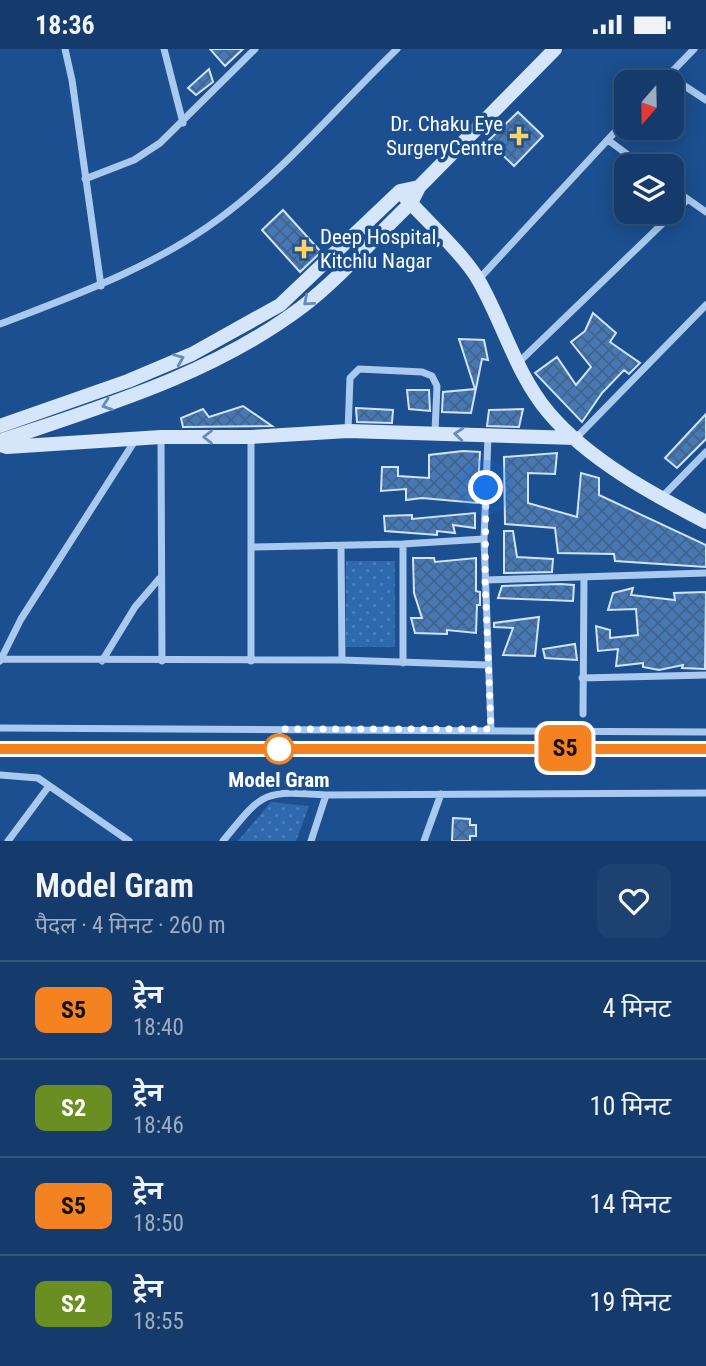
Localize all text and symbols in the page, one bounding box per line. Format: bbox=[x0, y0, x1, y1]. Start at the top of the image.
text: 18:36 bbox=[35, 10, 95, 40]
north arrow bbox=[614, 70, 684, 140]
map controls bbox=[614, 70, 684, 224]
place label: Dr. Chaku Eye SurgeryCentre bbox=[386, 112, 503, 160]
marker: Dr. Chaku Eye SurgeryCentre bbox=[509, 126, 529, 146]
button: layers bbox=[614, 154, 684, 224]
place label: Deep Hospital, Kitchlu Nagar bbox=[320, 225, 440, 273]
marker: Deep Hospital, Kitchlu Nagar bbox=[294, 239, 314, 259]
one-way arrow bbox=[303, 292, 316, 305]
one-way arrow bbox=[172, 354, 184, 368]
one-way arrow bbox=[101, 397, 114, 411]
one-way arrow bbox=[454, 427, 465, 442]
one-way arrow bbox=[202, 429, 212, 445]
your location bbox=[468, 470, 503, 505]
line badge: S5 bbox=[534, 725, 596, 771]
marker: Model Gram bbox=[264, 734, 294, 764]
text: S5 bbox=[552, 734, 578, 762]
place label: Model Gram bbox=[228, 768, 330, 792]
button: heart bbox=[597, 864, 671, 938]
text: Model Gram bbox=[35, 866, 194, 905]
text: पैदल · 4 मिनट · 260 m bbox=[35, 912, 226, 939]
text: ट्रेन bbox=[133, 979, 163, 1009]
text: 4 मिनट bbox=[602, 993, 671, 1023]
text: S5 bbox=[61, 996, 86, 1024]
text: 18:40 bbox=[133, 1014, 184, 1041]
text: ट्रेन bbox=[133, 1077, 163, 1107]
text: 10 मिनट bbox=[590, 1091, 671, 1121]
text: S2 bbox=[61, 1094, 86, 1122]
text: 18:46 bbox=[133, 1112, 184, 1139]
text: ट्रेन bbox=[133, 1175, 163, 1205]
text: 14 मिनट bbox=[590, 1189, 671, 1219]
text: S5 bbox=[61, 1192, 86, 1220]
text: 18:50 bbox=[133, 1210, 184, 1237]
text: ट्रेन bbox=[133, 1273, 163, 1303]
text: 19 मिनट bbox=[590, 1287, 671, 1317]
text: S2 bbox=[61, 1290, 86, 1318]
text: 18:55 bbox=[133, 1308, 184, 1335]

